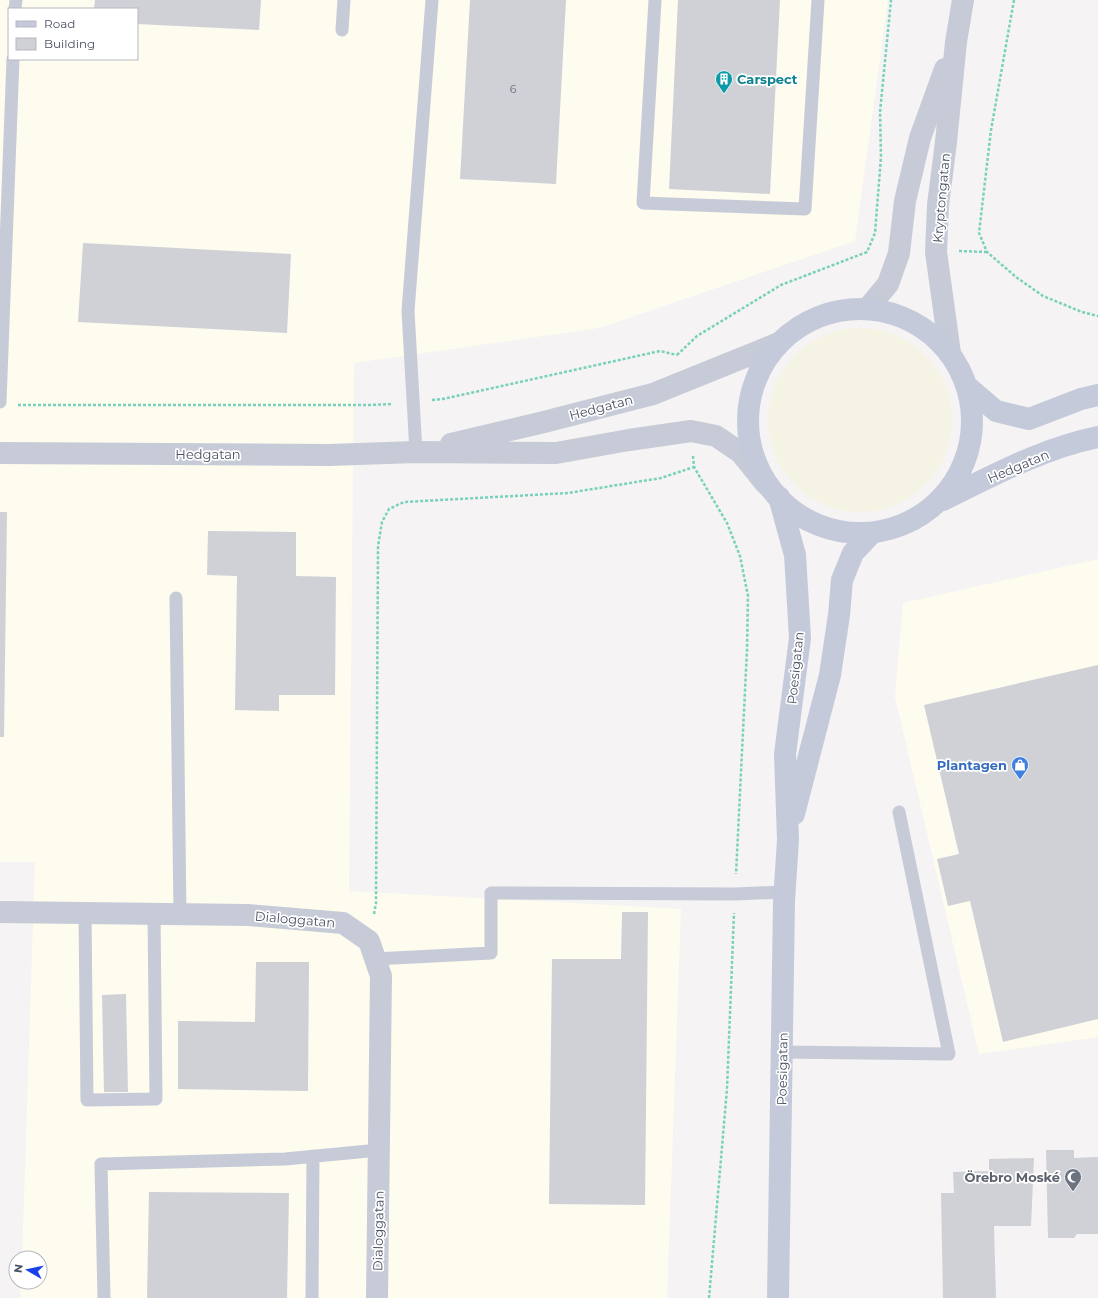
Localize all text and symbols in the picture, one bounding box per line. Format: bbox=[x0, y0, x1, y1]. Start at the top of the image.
legend bbox=[8, 8, 138, 60]
text: Road bbox=[44, 16, 75, 31]
text: Building bbox=[44, 36, 95, 51]
building icon: Carspect bbox=[714, 69, 734, 94]
place label: Carspect bbox=[737, 71, 798, 87]
house number: 6 bbox=[510, 82, 517, 96]
street label: Kryptongatan bbox=[929, 152, 953, 244]
street label: Hedgatan bbox=[567, 391, 635, 423]
street label: Hedgatan bbox=[175, 446, 241, 462]
street label: Hedgatan bbox=[985, 446, 1051, 486]
street label: Poesigatan bbox=[783, 631, 807, 705]
shop icon: Plantagen bbox=[1010, 755, 1030, 780]
place label: Plantagen bbox=[937, 757, 1007, 773]
street label: Dialoggatan bbox=[254, 908, 336, 930]
street label: Poesigatan bbox=[773, 1032, 791, 1106]
mosque icon: Örebro Moské bbox=[1063, 1167, 1083, 1192]
place label: Örebro Moské bbox=[964, 1169, 1060, 1185]
street label: Dialoggatan bbox=[369, 1191, 387, 1271]
north arrow bbox=[8, 1250, 48, 1290]
text: N bbox=[11, 1263, 26, 1274]

